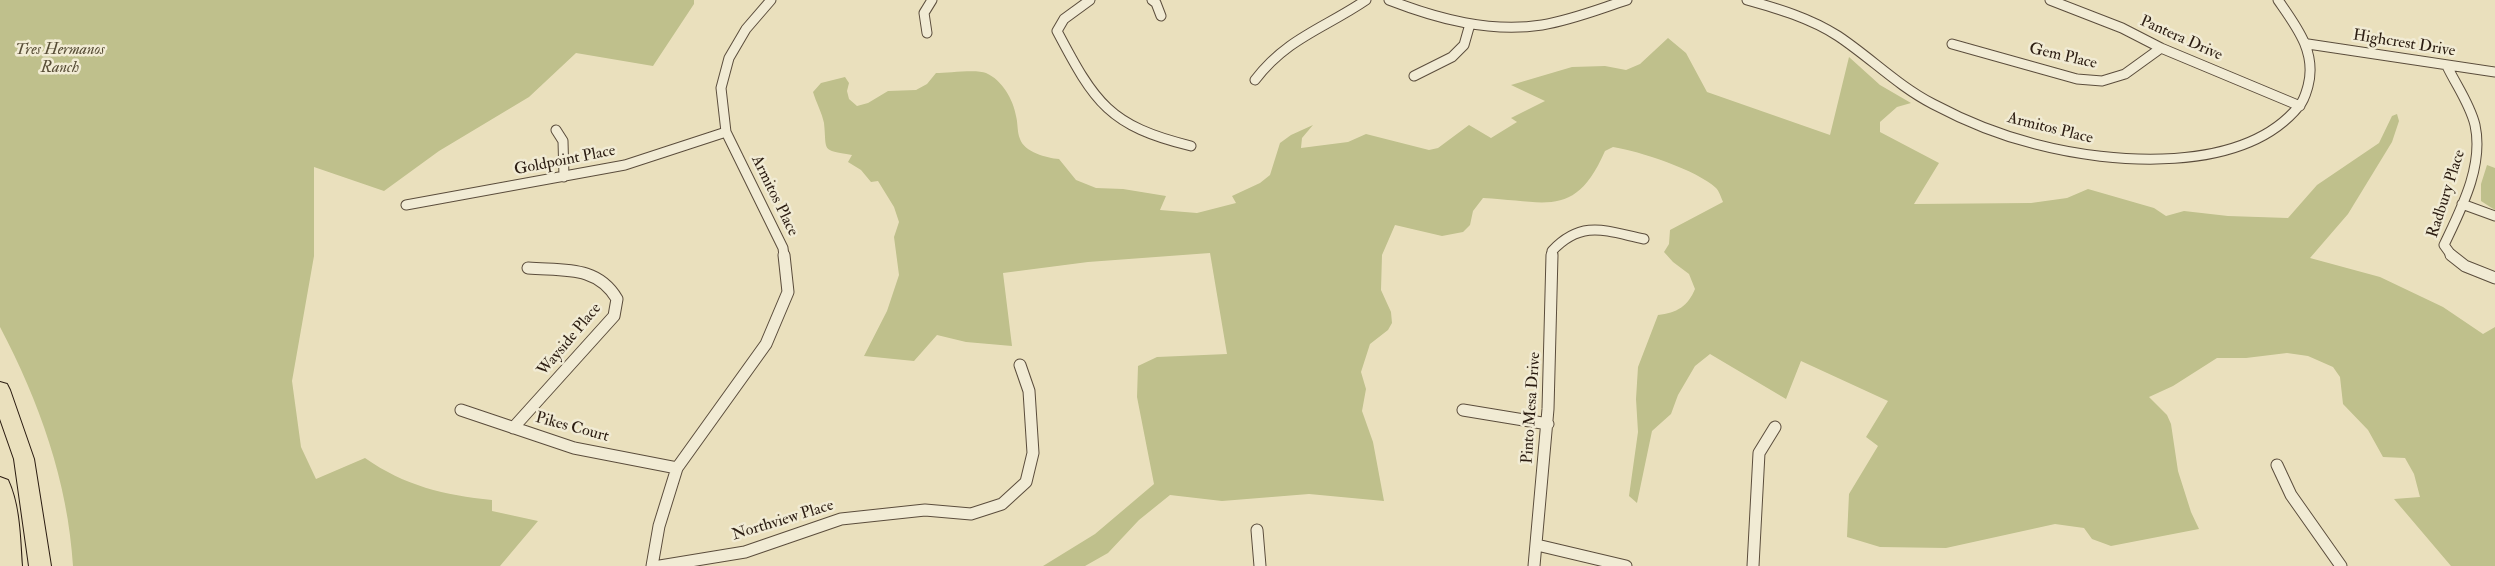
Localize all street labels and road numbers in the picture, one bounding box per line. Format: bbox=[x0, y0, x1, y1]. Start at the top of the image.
street label: Pantera Drive bbox=[2137, 12, 2225, 66]
street label: Highcrest Drive bbox=[2351, 26, 2457, 62]
street label: Gem Place bbox=[2027, 40, 2099, 74]
street label: Armitos Place bbox=[2005, 109, 2095, 149]
street label: Goldpoint Place bbox=[513, 142, 617, 180]
street label: Radbury Place bbox=[2424, 148, 2470, 240]
street label: Armitos Place bbox=[746, 152, 802, 240]
street label: Wayside Place bbox=[534, 300, 606, 380]
street label: Pinto Mesa Drive bbox=[1519, 352, 1545, 464]
street label: Pikes Court bbox=[533, 409, 611, 447]
street label: Northview Place bbox=[730, 496, 836, 546]

